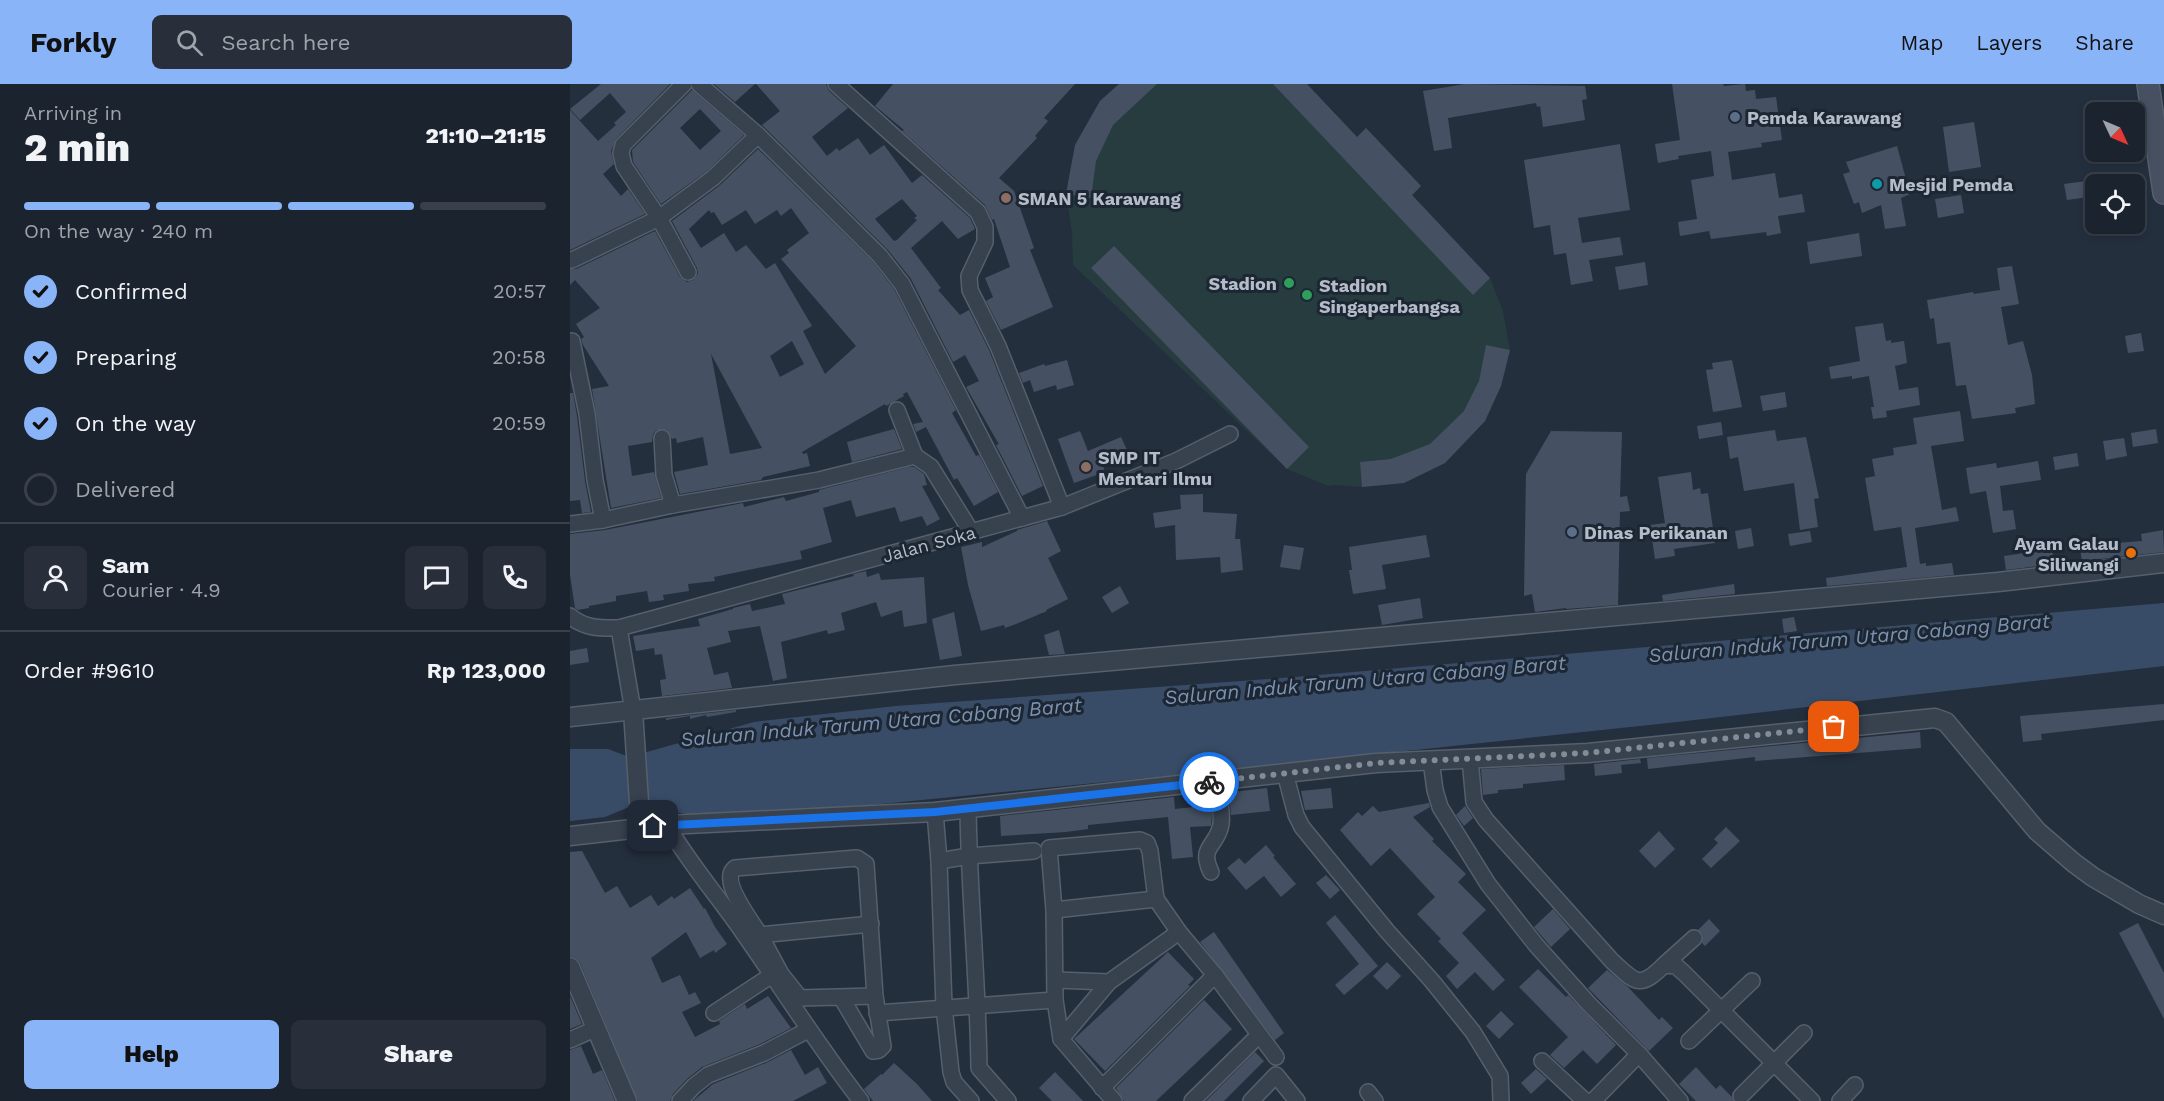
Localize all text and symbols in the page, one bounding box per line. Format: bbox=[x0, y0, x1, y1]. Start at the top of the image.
search box bbox=[152, 15, 572, 69]
text: Forkly bbox=[30, 26, 116, 59]
icon: search bbox=[173, 26, 206, 59]
text: Search here bbox=[221, 30, 350, 55]
text: Map bbox=[1900, 30, 1943, 55]
text: Layers bbox=[1976, 30, 2042, 55]
text: Share bbox=[2075, 30, 2134, 55]
text: Arriving in bbox=[24, 101, 122, 125]
north arrow bbox=[2085, 102, 2145, 162]
map controls bbox=[2085, 102, 2145, 234]
place label: Pemda Karawang bbox=[1747, 107, 1902, 128]
marker: Pemda Karawang bbox=[1728, 110, 1742, 124]
text: 21:10–21:15 bbox=[425, 123, 546, 148]
text: 2 min bbox=[24, 125, 130, 170]
place label: Mesjid Pemda bbox=[1889, 174, 2014, 195]
button: locate bbox=[2085, 174, 2145, 234]
marker: Mesjid Pemda bbox=[1870, 177, 1884, 191]
place label: SMAN 5 Karawang bbox=[1018, 188, 1182, 209]
marker: SMAN 5 Karawang bbox=[999, 191, 1013, 205]
text: On the way · 240 m bbox=[24, 219, 213, 243]
place label: Stadion bbox=[1209, 273, 1277, 294]
icon: check bbox=[24, 275, 57, 308]
place label: Stadion Singaperbangsa bbox=[1319, 275, 1460, 317]
marker: Stadion bbox=[1282, 276, 1296, 290]
text: Confirmed bbox=[75, 279, 188, 304]
text: 20:57 bbox=[493, 279, 546, 303]
marker: Stadion Singaperbangsa bbox=[1300, 288, 1314, 302]
icon: check bbox=[24, 341, 57, 374]
text: Preparing bbox=[75, 345, 176, 370]
text: 20:58 bbox=[492, 345, 546, 369]
icon: check bbox=[24, 407, 57, 440]
text: On the way bbox=[75, 411, 196, 436]
text: 20:59 bbox=[492, 411, 546, 435]
place label: SMP IT Mentari Ilmu bbox=[1098, 447, 1212, 489]
marker: SMP IT Mentari Ilmu bbox=[1079, 460, 1093, 474]
text: Delivered bbox=[75, 477, 175, 502]
street label: Jalan Soka bbox=[880, 521, 978, 567]
place label: Dinas Perikanan bbox=[1584, 522, 1728, 543]
marker: Dinas Perikanan bbox=[1565, 525, 1579, 539]
place label: Ayam Galau Siliwangi bbox=[2014, 533, 2119, 575]
button: person bbox=[24, 546, 87, 609]
button: chat bbox=[405, 546, 468, 609]
button: phone bbox=[483, 546, 546, 609]
marker: Ayam Galau Siliwangi bbox=[2124, 546, 2138, 560]
text: Sam bbox=[102, 553, 150, 578]
text: Courier · 4.9 bbox=[102, 578, 221, 602]
water label: Saluran Induk Tarum Utara Cabang Barat bbox=[1647, 608, 2052, 668]
water label: Saluran Induk Tarum Utara Cabang Barat bbox=[1163, 650, 1568, 710]
text: Order #9610 bbox=[24, 658, 155, 683]
text: Rp 123,000 bbox=[427, 658, 546, 683]
water label: Saluran Induk Tarum Utara Cabang Barat bbox=[679, 692, 1084, 752]
pin bbox=[1808, 701, 1859, 752]
icon: bag bbox=[1817, 710, 1850, 743]
courier bbox=[1179, 752, 1239, 812]
icon: bike bbox=[1193, 766, 1226, 799]
pin bbox=[627, 800, 678, 851]
icon: home bbox=[636, 809, 669, 842]
button: Help bbox=[24, 1020, 279, 1089]
button: Share bbox=[291, 1020, 546, 1089]

